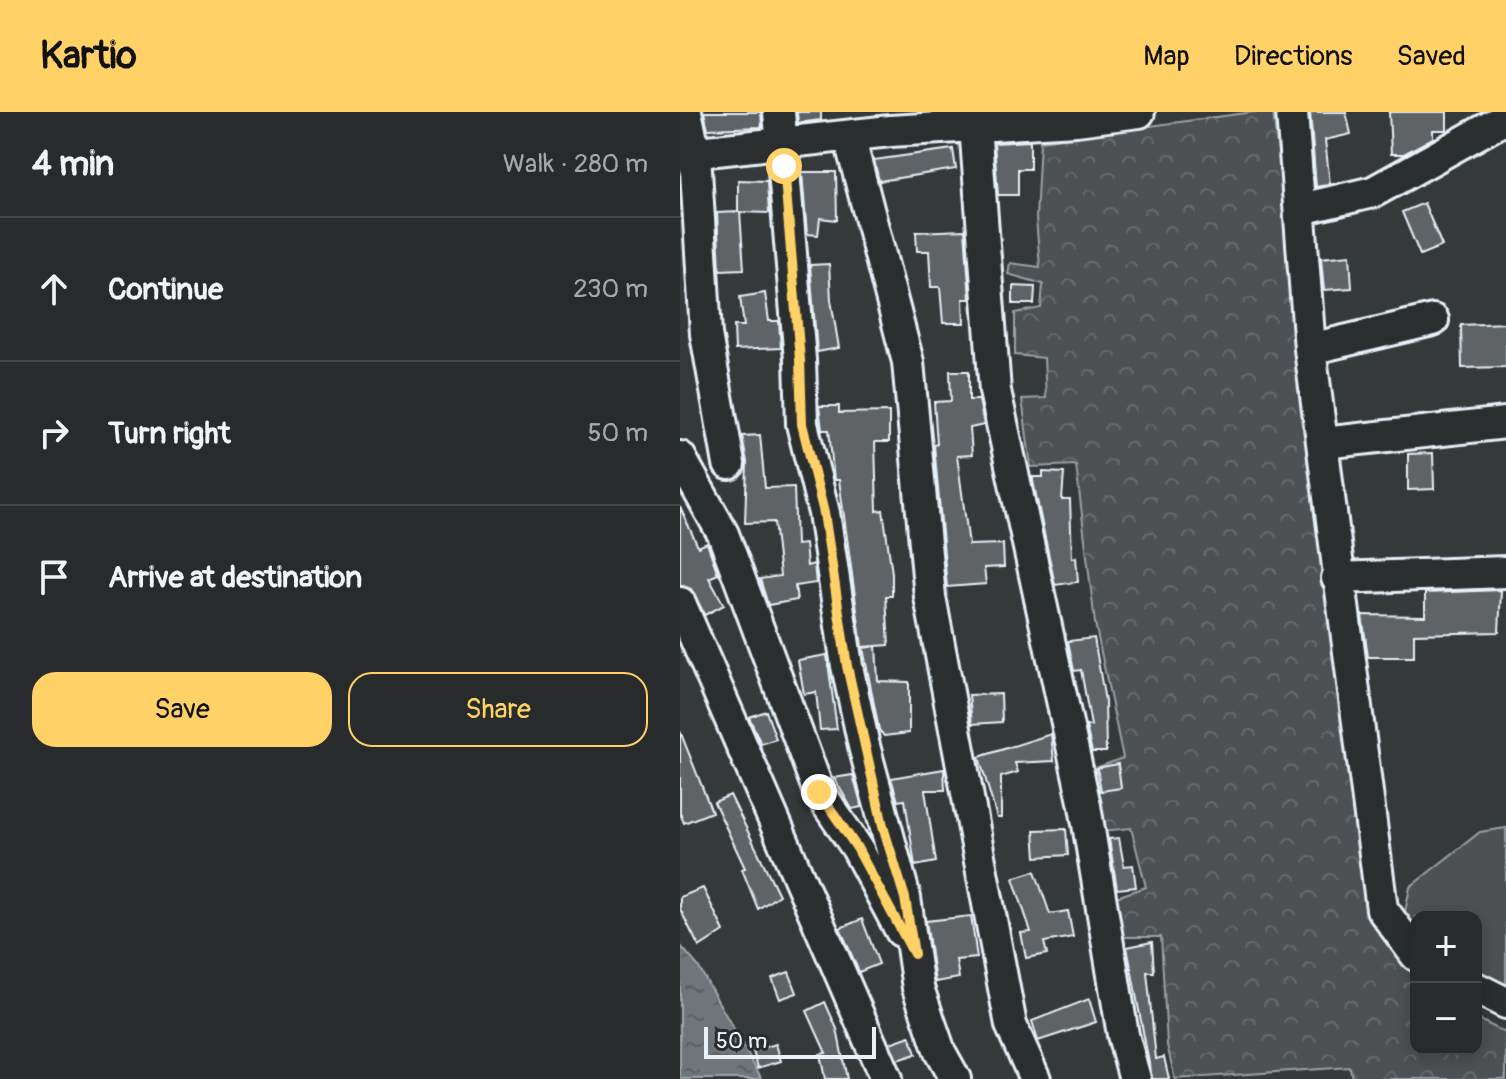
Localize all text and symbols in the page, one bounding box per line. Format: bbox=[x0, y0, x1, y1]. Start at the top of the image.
text: Kartio bbox=[40, 32, 137, 80]
text: Map bbox=[1143, 39, 1190, 74]
text: Directions bbox=[1234, 39, 1353, 74]
text: Saved bbox=[1397, 39, 1466, 74]
text: 4 min bbox=[32, 143, 114, 186]
text: Walk · 280 m bbox=[503, 148, 648, 180]
route start bbox=[766, 148, 802, 184]
icon: ahead bbox=[32, 267, 76, 311]
text: Continue bbox=[108, 271, 223, 308]
text: 230 m bbox=[573, 273, 648, 305]
icon: right bbox=[32, 411, 76, 455]
text: Turn right bbox=[108, 415, 231, 452]
text: 50 m bbox=[587, 417, 648, 449]
icon: arrive bbox=[32, 555, 76, 599]
text: Arrive at destination bbox=[108, 559, 362, 596]
button: Save bbox=[32, 672, 332, 747]
button: Share bbox=[348, 672, 648, 747]
route end bbox=[801, 774, 837, 810]
map controls bbox=[1410, 911, 1482, 1055]
button: + bbox=[1410, 911, 1482, 983]
button: − bbox=[1410, 983, 1482, 1055]
scale bar bbox=[704, 1023, 876, 1059]
text: 50 m bbox=[716, 1027, 767, 1055]

